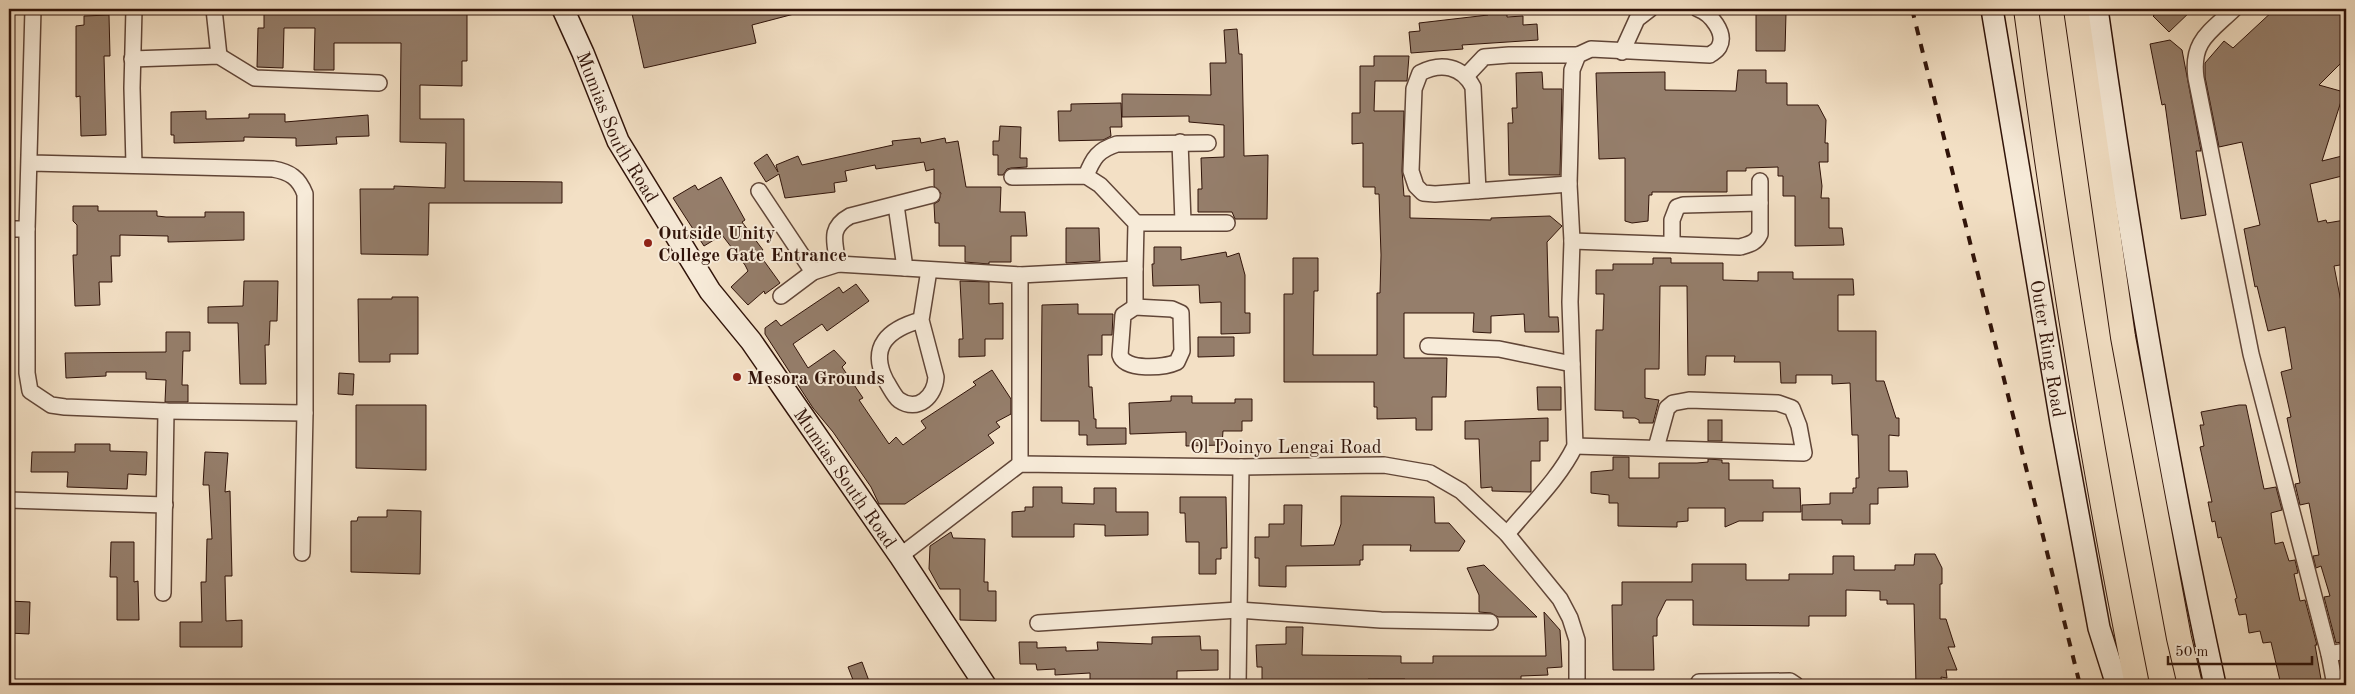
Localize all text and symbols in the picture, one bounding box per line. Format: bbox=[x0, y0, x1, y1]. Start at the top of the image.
street label: Mumias South Road bbox=[571, 49, 660, 207]
place label: Outside Unity College Gate Entrance bbox=[658, 225, 847, 266]
marker: Outside Unity College Gate Entrance bbox=[642, 237, 654, 249]
street label: Outer Ring Road bbox=[2025, 279, 2067, 419]
place label: Mesora Grounds bbox=[747, 370, 885, 389]
marker: Mesora Grounds bbox=[731, 371, 743, 383]
street label: Mumias South Road bbox=[789, 406, 899, 553]
street label: Ol Doinyo Lengai Road bbox=[1190, 439, 1382, 458]
scale bar bbox=[2168, 634, 2311, 666]
text: 50 m bbox=[2175, 645, 2209, 660]

